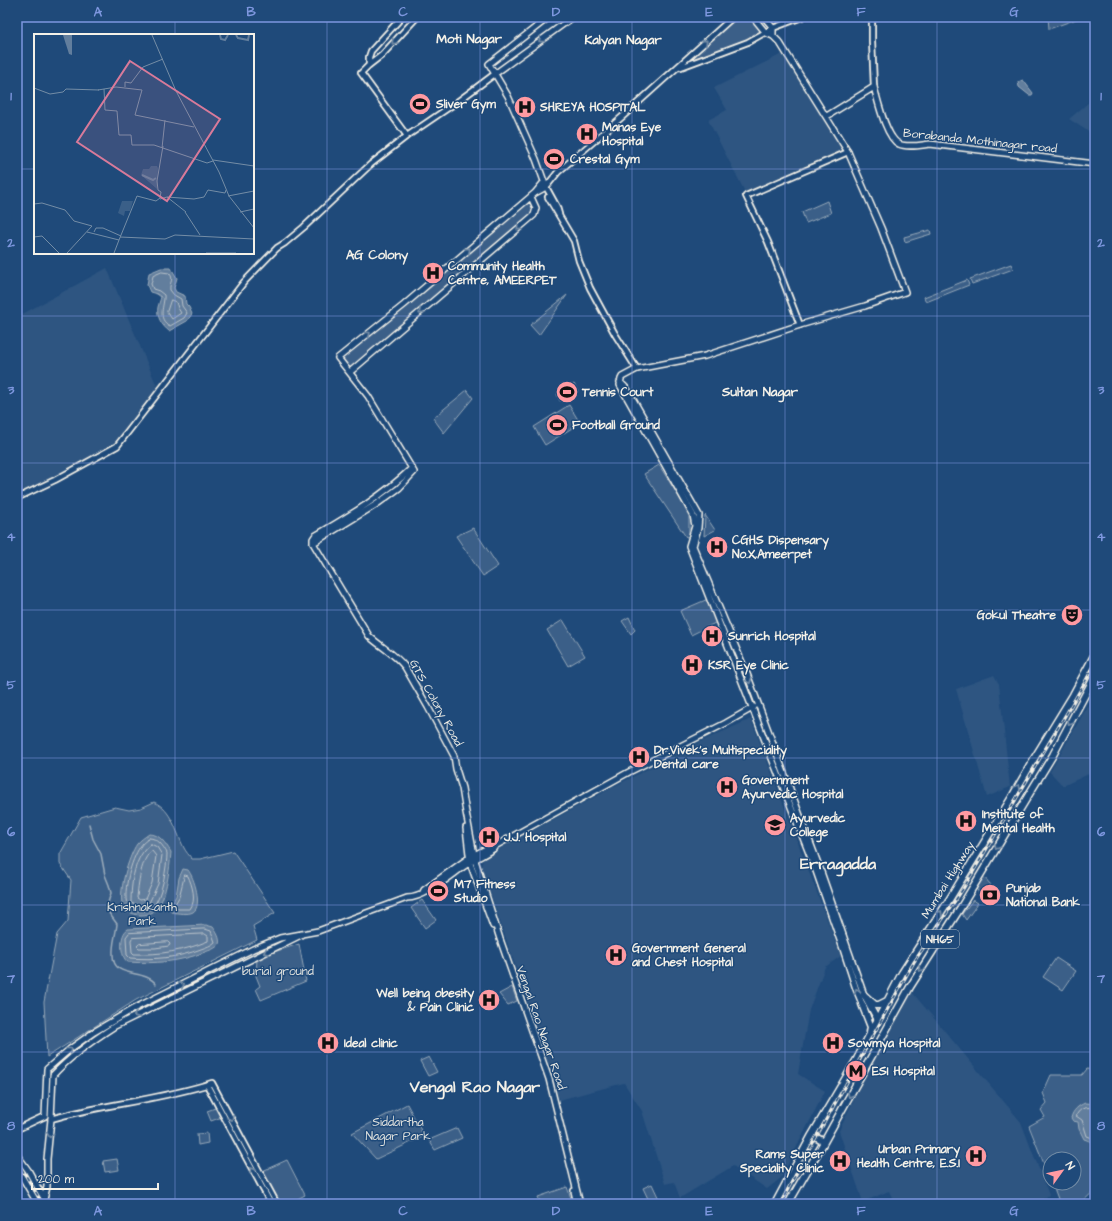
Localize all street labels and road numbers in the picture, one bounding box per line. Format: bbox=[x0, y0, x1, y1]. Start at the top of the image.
street label: Borabanda Mothinagar road bbox=[902, 124, 1058, 159]
street label: GTS Colony Road bbox=[404, 656, 467, 750]
street label: Mumbai Highway bbox=[917, 838, 980, 923]
road number: NH65 bbox=[921, 930, 959, 948]
street label: Vengal Rao Nagar Road bbox=[511, 964, 570, 1093]

